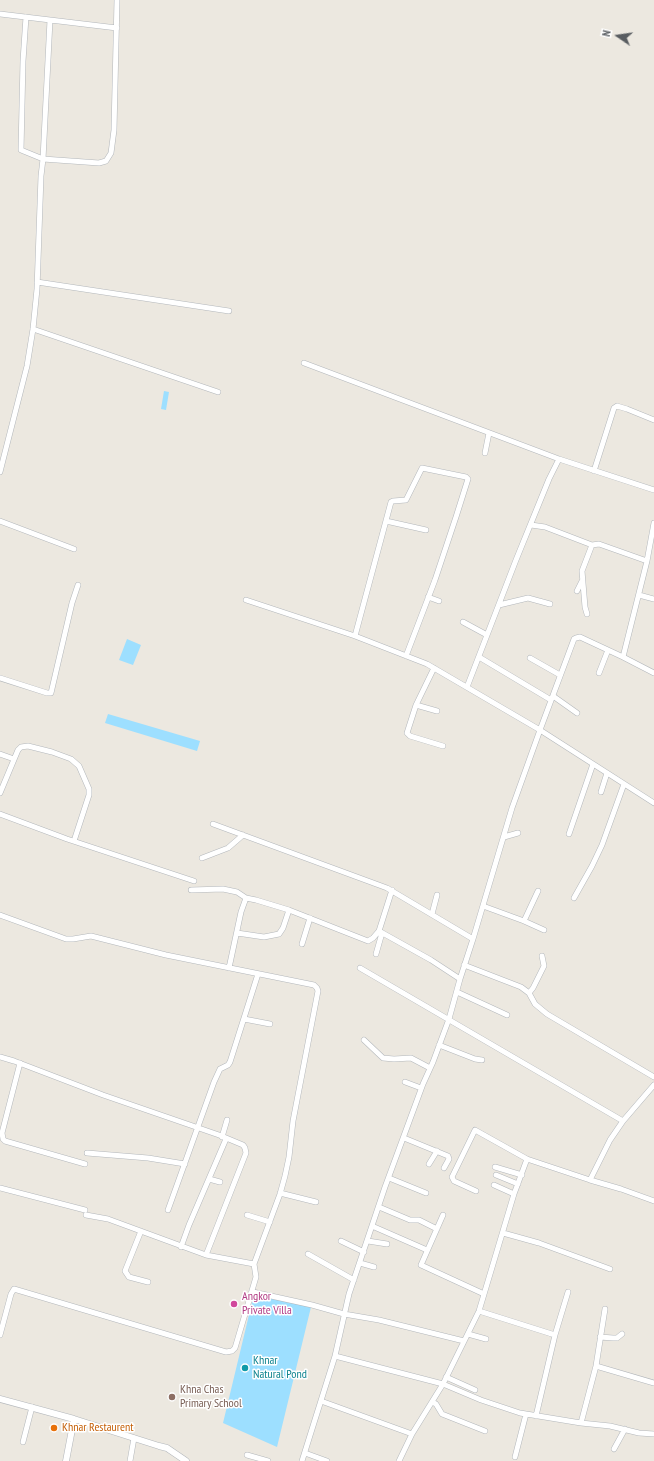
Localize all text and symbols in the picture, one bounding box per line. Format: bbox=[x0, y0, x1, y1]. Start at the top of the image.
north arrow bbox=[598, 16, 638, 56]
text: N bbox=[599, 29, 614, 38]
place label: Angkor Private Villa bbox=[242, 1290, 292, 1318]
marker: Angkor Private Villa bbox=[229, 1299, 239, 1309]
place label: Khnar Natural Pond bbox=[253, 1354, 307, 1382]
marker: Khnar Natural Pond bbox=[240, 1363, 250, 1373]
place label: Khna Chas Primary School bbox=[180, 1383, 242, 1411]
marker: Khna Chas Primary School bbox=[167, 1392, 177, 1402]
place label: Khnar Restaurent bbox=[62, 1421, 134, 1435]
marker: Khnar Restaurent bbox=[49, 1423, 59, 1433]

